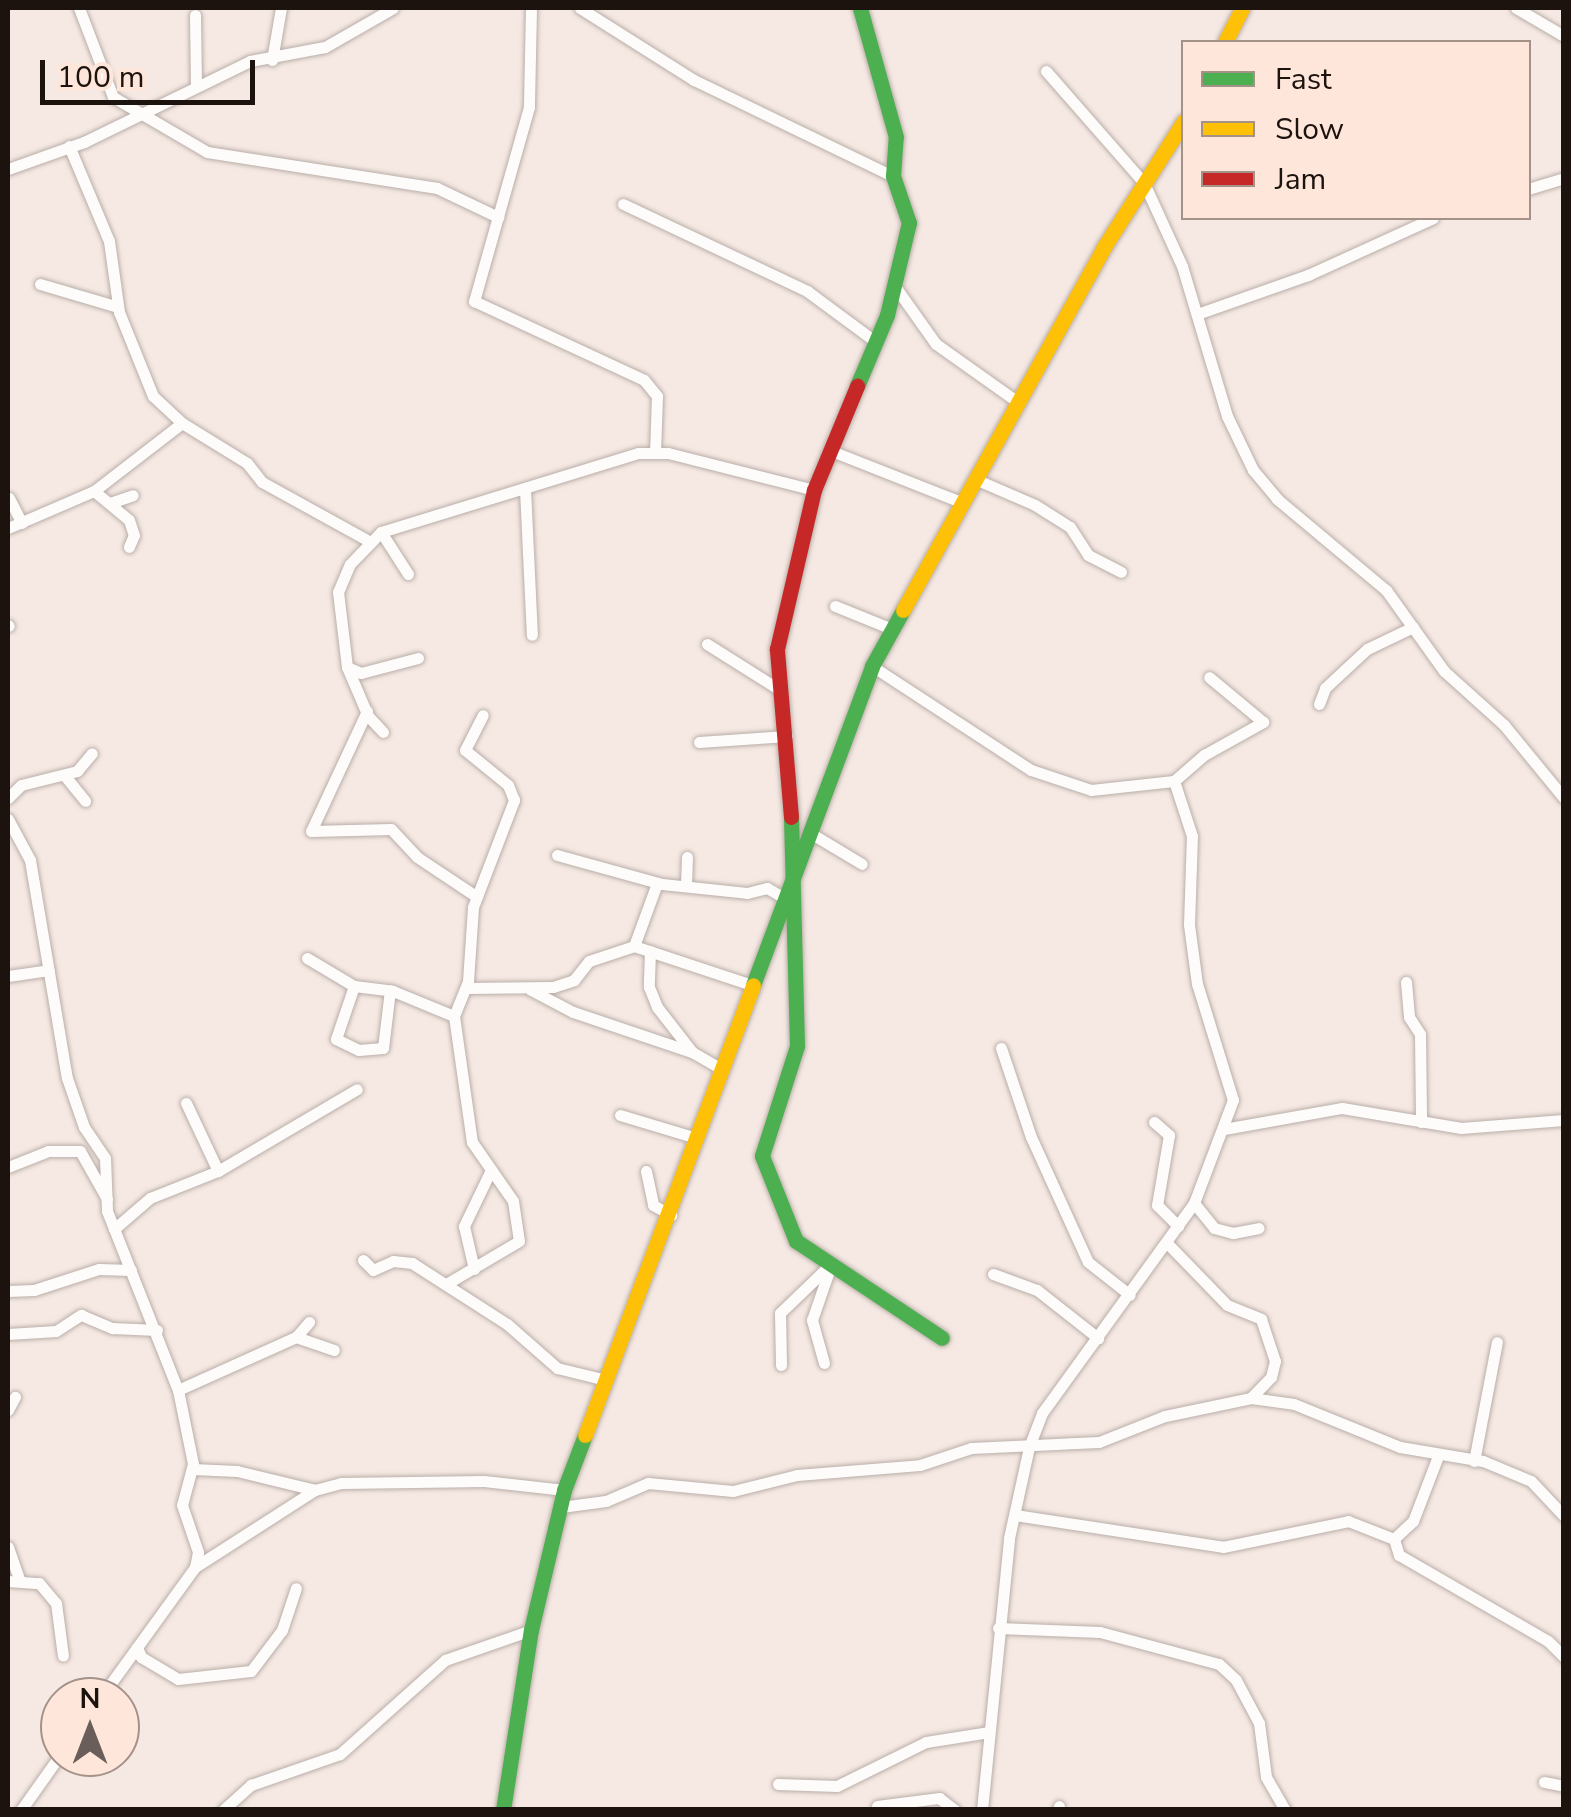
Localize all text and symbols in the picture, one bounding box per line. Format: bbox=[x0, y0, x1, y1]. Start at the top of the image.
scale bar bbox=[45, 40, 260, 102]
legend bbox=[1181, 40, 1531, 220]
text: 100 m bbox=[57, 57, 144, 98]
text: Fast bbox=[1275, 59, 1332, 100]
text: Slow bbox=[1275, 109, 1344, 150]
text: Jam bbox=[1275, 159, 1326, 200]
north arrow bbox=[40, 1677, 140, 1777]
text: N bbox=[80, 1680, 100, 1718]

